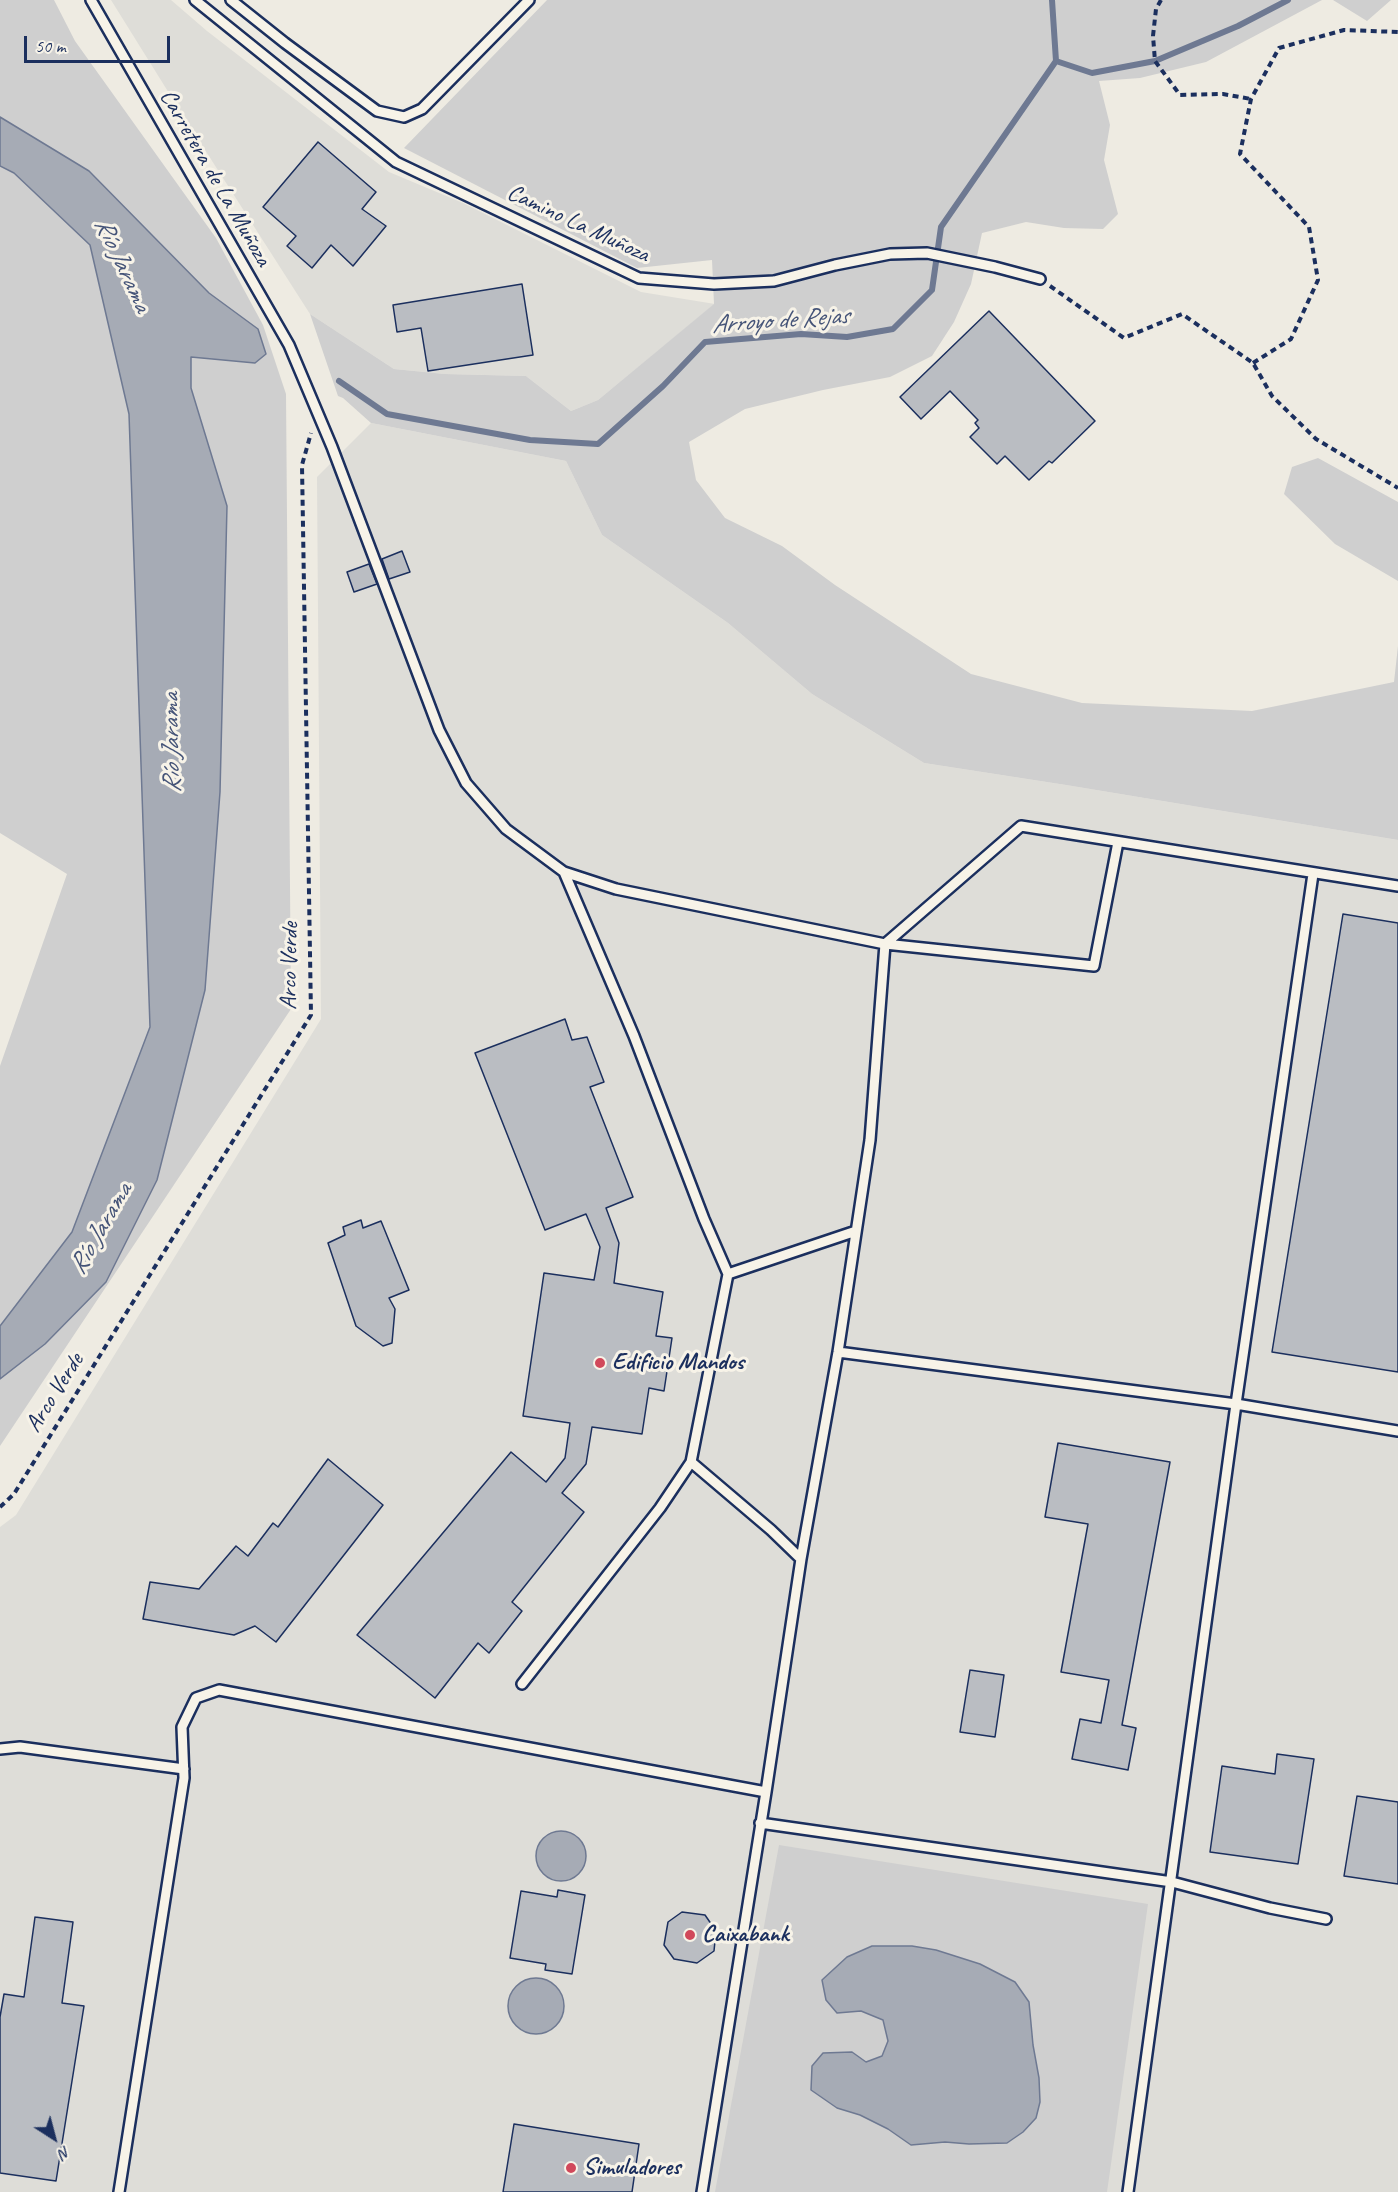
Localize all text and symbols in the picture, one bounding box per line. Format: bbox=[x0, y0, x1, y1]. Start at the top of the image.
scale bar bbox=[27, 24, 172, 62]
text: 50 m bbox=[35, 35, 66, 57]
street label: Carretera de La Muñoza bbox=[153, 84, 277, 272]
street label: Camino La Muñoza bbox=[502, 178, 654, 270]
water label: Río Jarama bbox=[87, 213, 157, 317]
water label: Arroyo de Rejas bbox=[711, 301, 849, 341]
water label: Río Jarama bbox=[156, 693, 188, 793]
street label: Arco Verde bbox=[275, 922, 305, 1010]
water label: Río Jarama bbox=[63, 1178, 139, 1280]
street label: Arco Verde bbox=[20, 1348, 90, 1438]
place label: Edificio Mandos bbox=[612, 1349, 744, 1377]
marker: Edificio Mandos bbox=[593, 1356, 607, 1370]
place label: Caixabank bbox=[702, 1921, 788, 1949]
marker: Caixabank bbox=[683, 1928, 697, 1942]
north arrow bbox=[24, 2108, 84, 2168]
text: N bbox=[55, 2142, 74, 2164]
place label: Simuladores bbox=[583, 2154, 680, 2182]
marker: Simuladores bbox=[564, 2161, 578, 2175]

